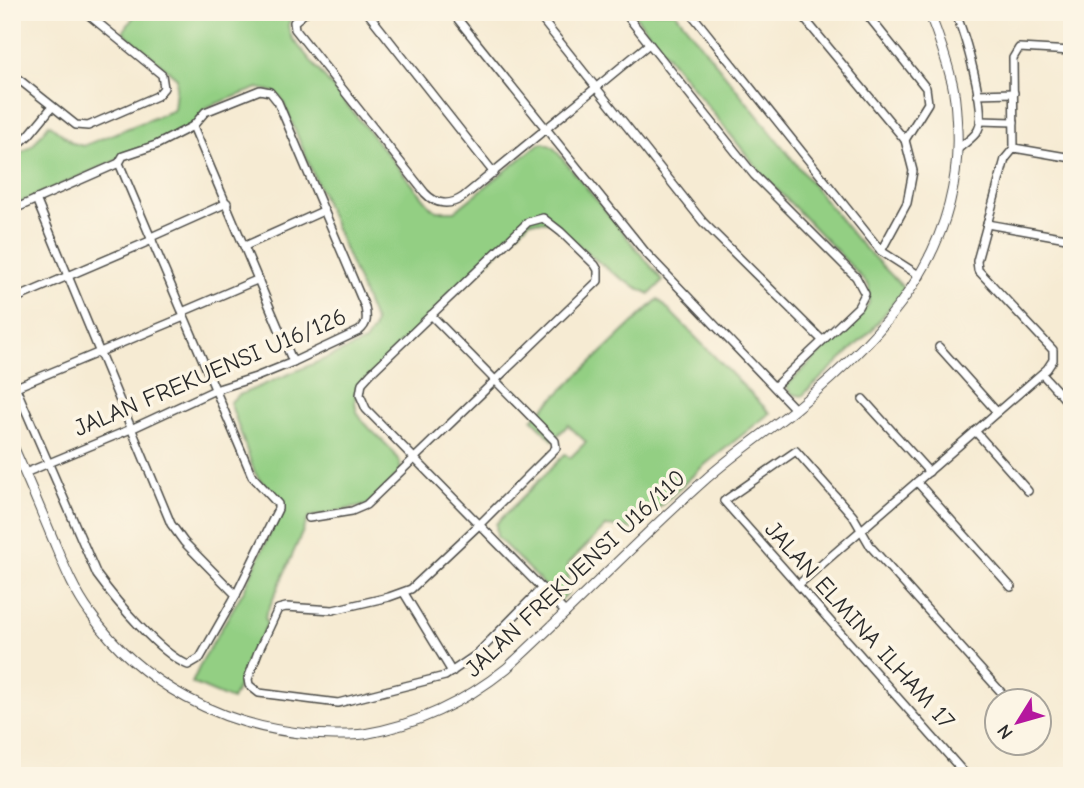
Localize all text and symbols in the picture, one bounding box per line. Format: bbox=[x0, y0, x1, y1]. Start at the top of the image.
street label: JALAN FREKUENSI U16/126 bbox=[70, 302, 350, 442]
street label: JALAN FREKUENSI U16/110 bbox=[459, 463, 691, 683]
street label: JALAN ELMINA ILHAM 17 bbox=[759, 515, 961, 735]
north arrow bbox=[982, 686, 1052, 756]
text: N bbox=[993, 720, 1018, 743]

